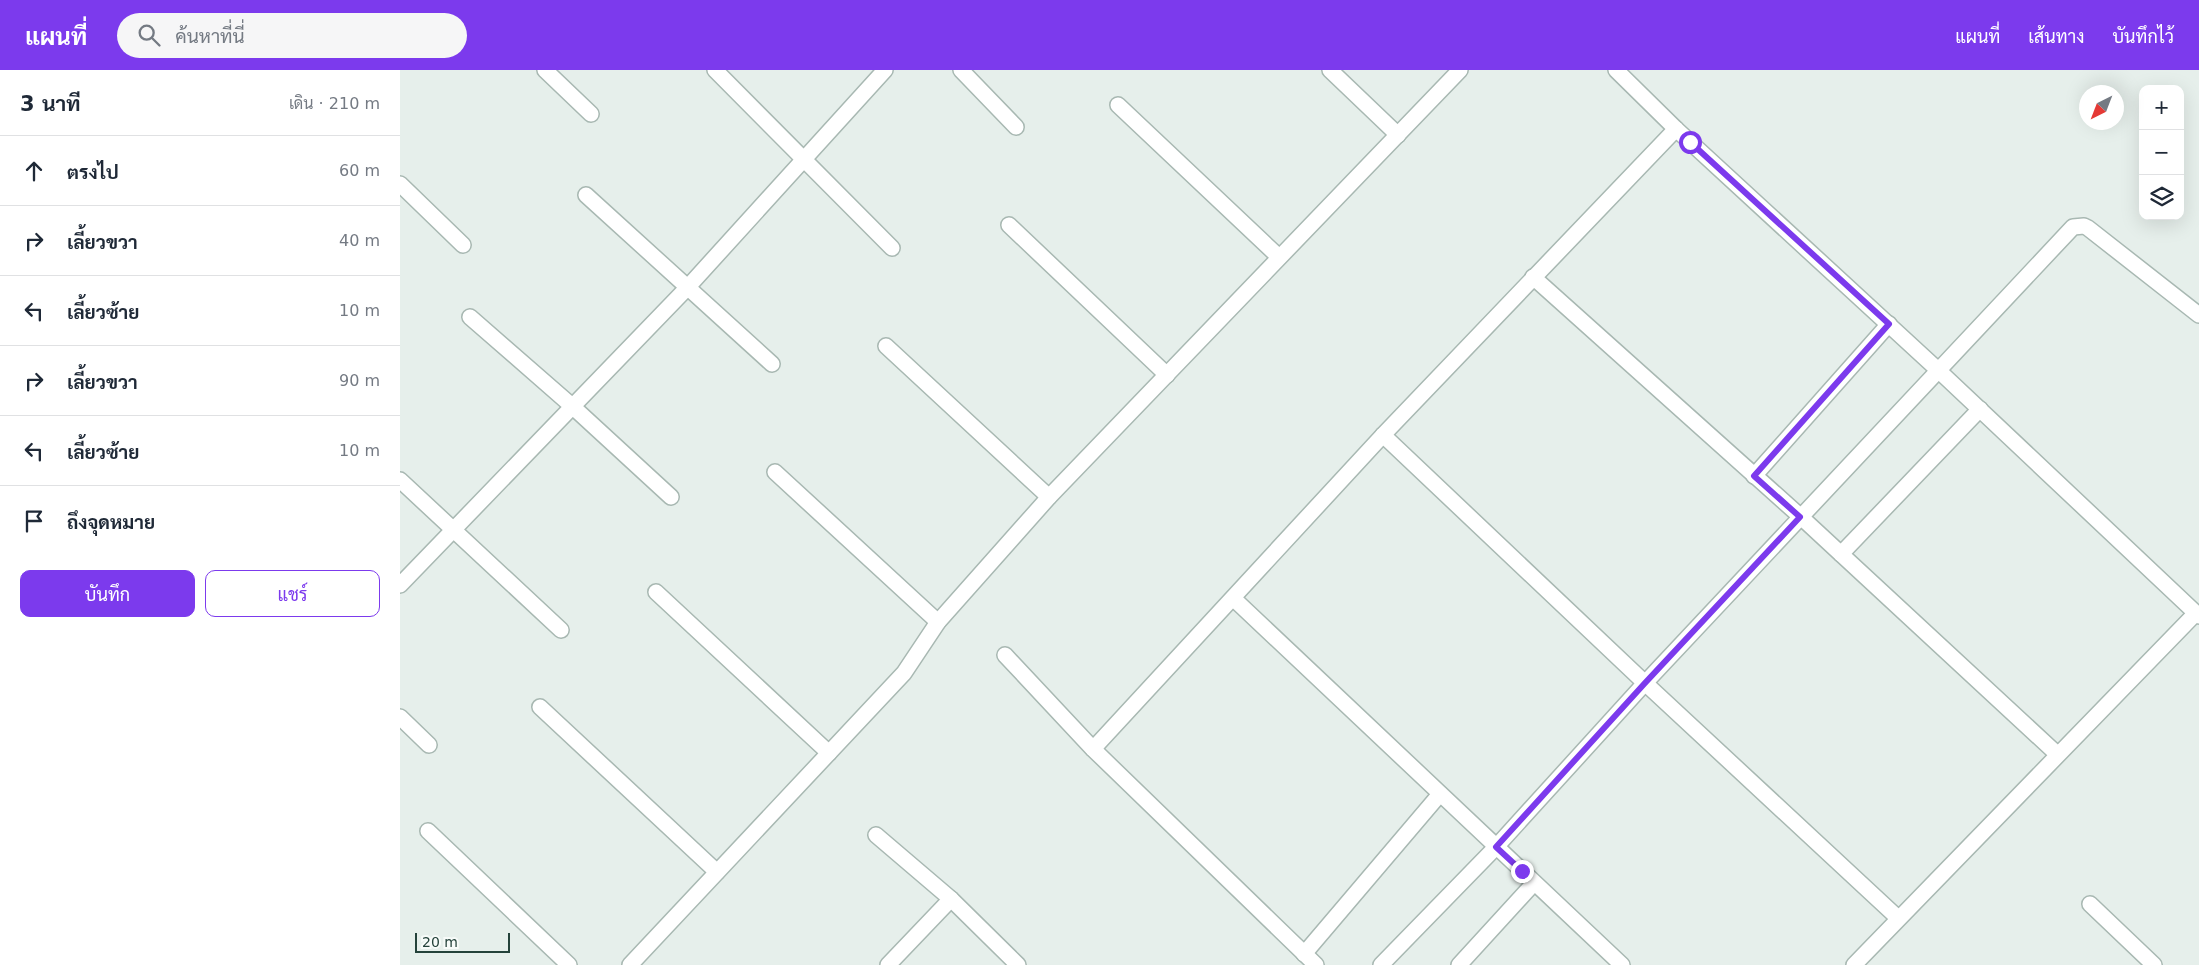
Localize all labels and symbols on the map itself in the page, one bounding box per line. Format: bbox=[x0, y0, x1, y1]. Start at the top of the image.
north arrow bbox=[2079, 85, 2124, 130]
route start bbox=[1679, 131, 1702, 154]
route end bbox=[1511, 860, 1534, 883]
scale bar bbox=[415, 930, 510, 953]

